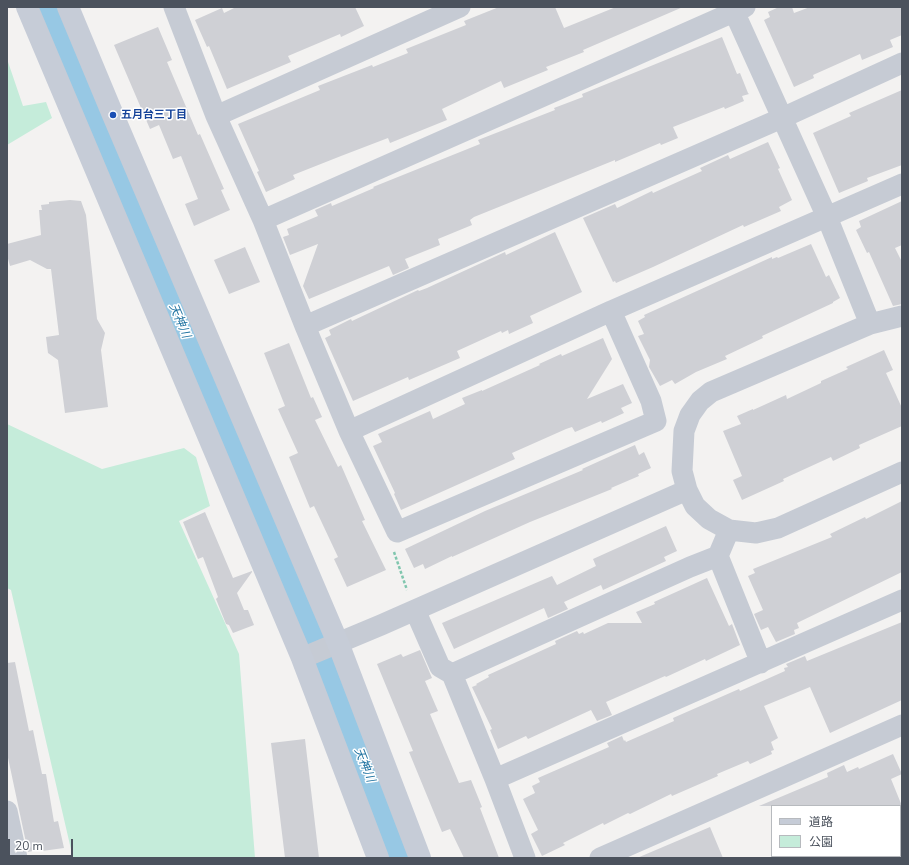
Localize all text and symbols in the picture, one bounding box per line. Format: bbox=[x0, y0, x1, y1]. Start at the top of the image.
place label: 五月台三丁目 bbox=[121, 108, 187, 122]
marker: 五月台三丁目 bbox=[108, 110, 118, 120]
water label: 天神川 bbox=[165, 302, 193, 340]
water label: 天神川 bbox=[351, 746, 377, 784]
legend bbox=[771, 805, 901, 857]
text: 道路 bbox=[809, 814, 833, 830]
scale bar bbox=[10, 831, 75, 857]
text: 公園 bbox=[809, 834, 833, 850]
text: 20 m bbox=[15, 838, 43, 854]

